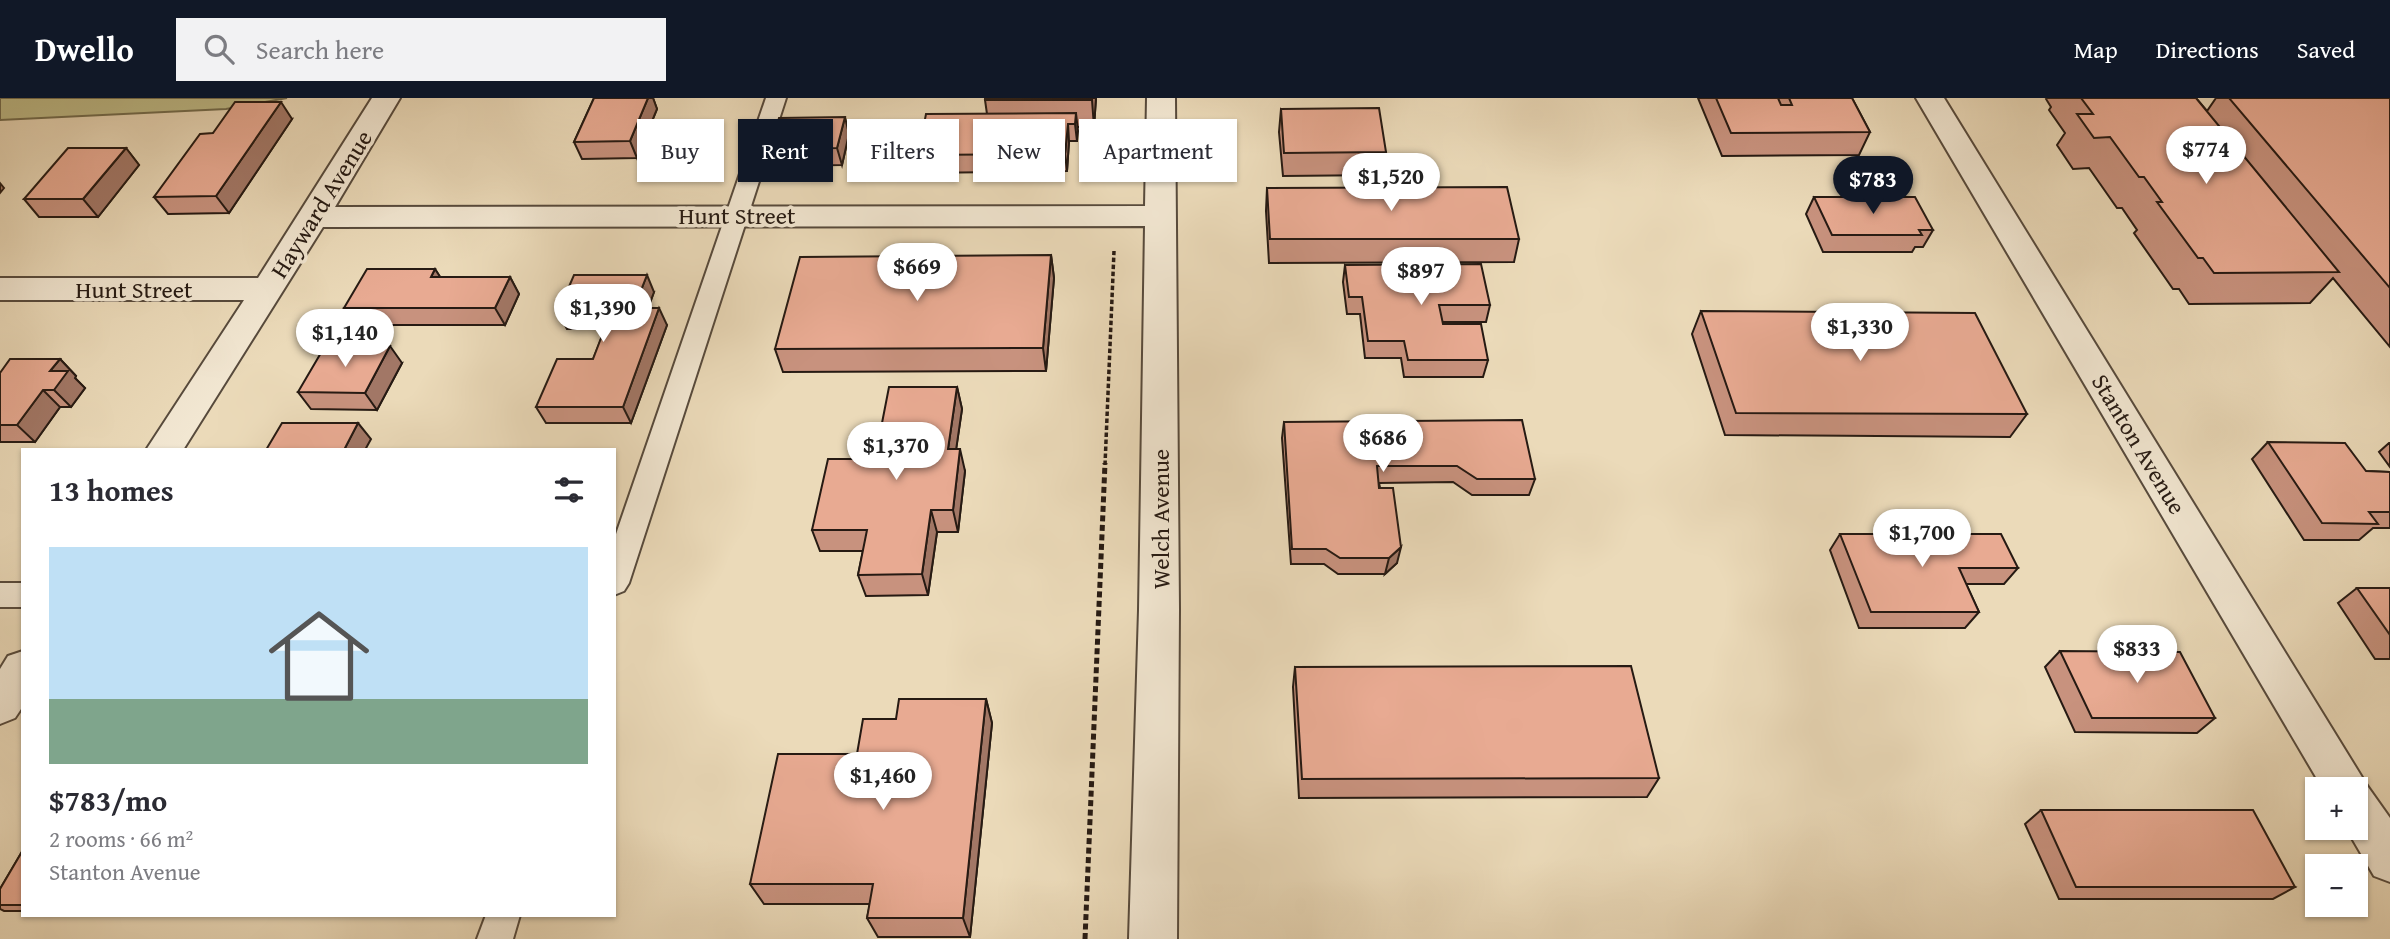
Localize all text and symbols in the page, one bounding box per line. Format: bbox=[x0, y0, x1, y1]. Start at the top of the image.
search box bbox=[176, 18, 666, 81]
text: Dwello bbox=[35, 25, 134, 73]
icon: search bbox=[200, 30, 238, 68]
text: Search here bbox=[256, 30, 384, 69]
text: Map bbox=[2074, 32, 2118, 67]
text: Directions bbox=[2156, 32, 2259, 67]
text: Saved bbox=[2297, 32, 2355, 67]
chip: Buy bbox=[637, 119, 724, 182]
chip: Rent bbox=[738, 119, 833, 182]
chip: Filters bbox=[847, 119, 959, 182]
chip: New bbox=[973, 119, 1065, 182]
chip: Apartment bbox=[1079, 119, 1237, 182]
street label: Hayward Avenue bbox=[261, 123, 381, 285]
pin: $774 bbox=[2165, 126, 2247, 186]
text: $774 bbox=[2182, 132, 2230, 165]
pin: $1,520 bbox=[1334, 153, 1448, 213]
pin: $783 bbox=[1832, 156, 1914, 216]
text: $1,520 bbox=[1358, 159, 1424, 192]
text: $783 bbox=[1849, 162, 1897, 195]
street label: Hunt Street bbox=[679, 198, 796, 233]
pin: $669 bbox=[876, 244, 958, 303]
pin: $897 bbox=[1380, 248, 1462, 307]
text: $669 bbox=[893, 249, 941, 282]
text: $897 bbox=[1397, 253, 1445, 286]
street label: Hunt Street bbox=[76, 272, 193, 307]
pin: $1,390 bbox=[546, 285, 660, 344]
text: $1,390 bbox=[570, 290, 636, 323]
pin: $1,330 bbox=[1803, 303, 1917, 363]
text: $1,330 bbox=[1827, 309, 1893, 342]
pin: $1,140 bbox=[288, 310, 402, 369]
text: $1,140 bbox=[312, 315, 378, 348]
street label: Stanton Avenue bbox=[2083, 367, 2195, 521]
pin: $686 bbox=[1342, 414, 1424, 474]
text: $686 bbox=[1359, 420, 1407, 453]
pin: $1,370 bbox=[839, 422, 953, 482]
text: $1,370 bbox=[863, 428, 929, 461]
street label: Welch Avenue bbox=[1143, 449, 1178, 589]
text: 13 homes bbox=[49, 468, 174, 512]
icon: filters bbox=[550, 471, 588, 509]
pin: $1,700 bbox=[1865, 510, 1979, 569]
text: $1,700 bbox=[1889, 515, 1955, 548]
icon: home bbox=[256, 593, 382, 719]
pin: $833 bbox=[2096, 626, 2178, 685]
text: $833 bbox=[2113, 631, 2161, 664]
pin: $1,460 bbox=[826, 752, 940, 812]
text: $1,460 bbox=[850, 758, 916, 791]
map controls bbox=[2305, 777, 2368, 917]
button: + bbox=[2305, 777, 2368, 840]
text: $783/mo bbox=[49, 778, 167, 822]
text: 2 rooms · 66 m² bbox=[49, 822, 193, 855]
button: − bbox=[2305, 854, 2368, 917]
text: Stanton Avenue bbox=[49, 855, 201, 888]

